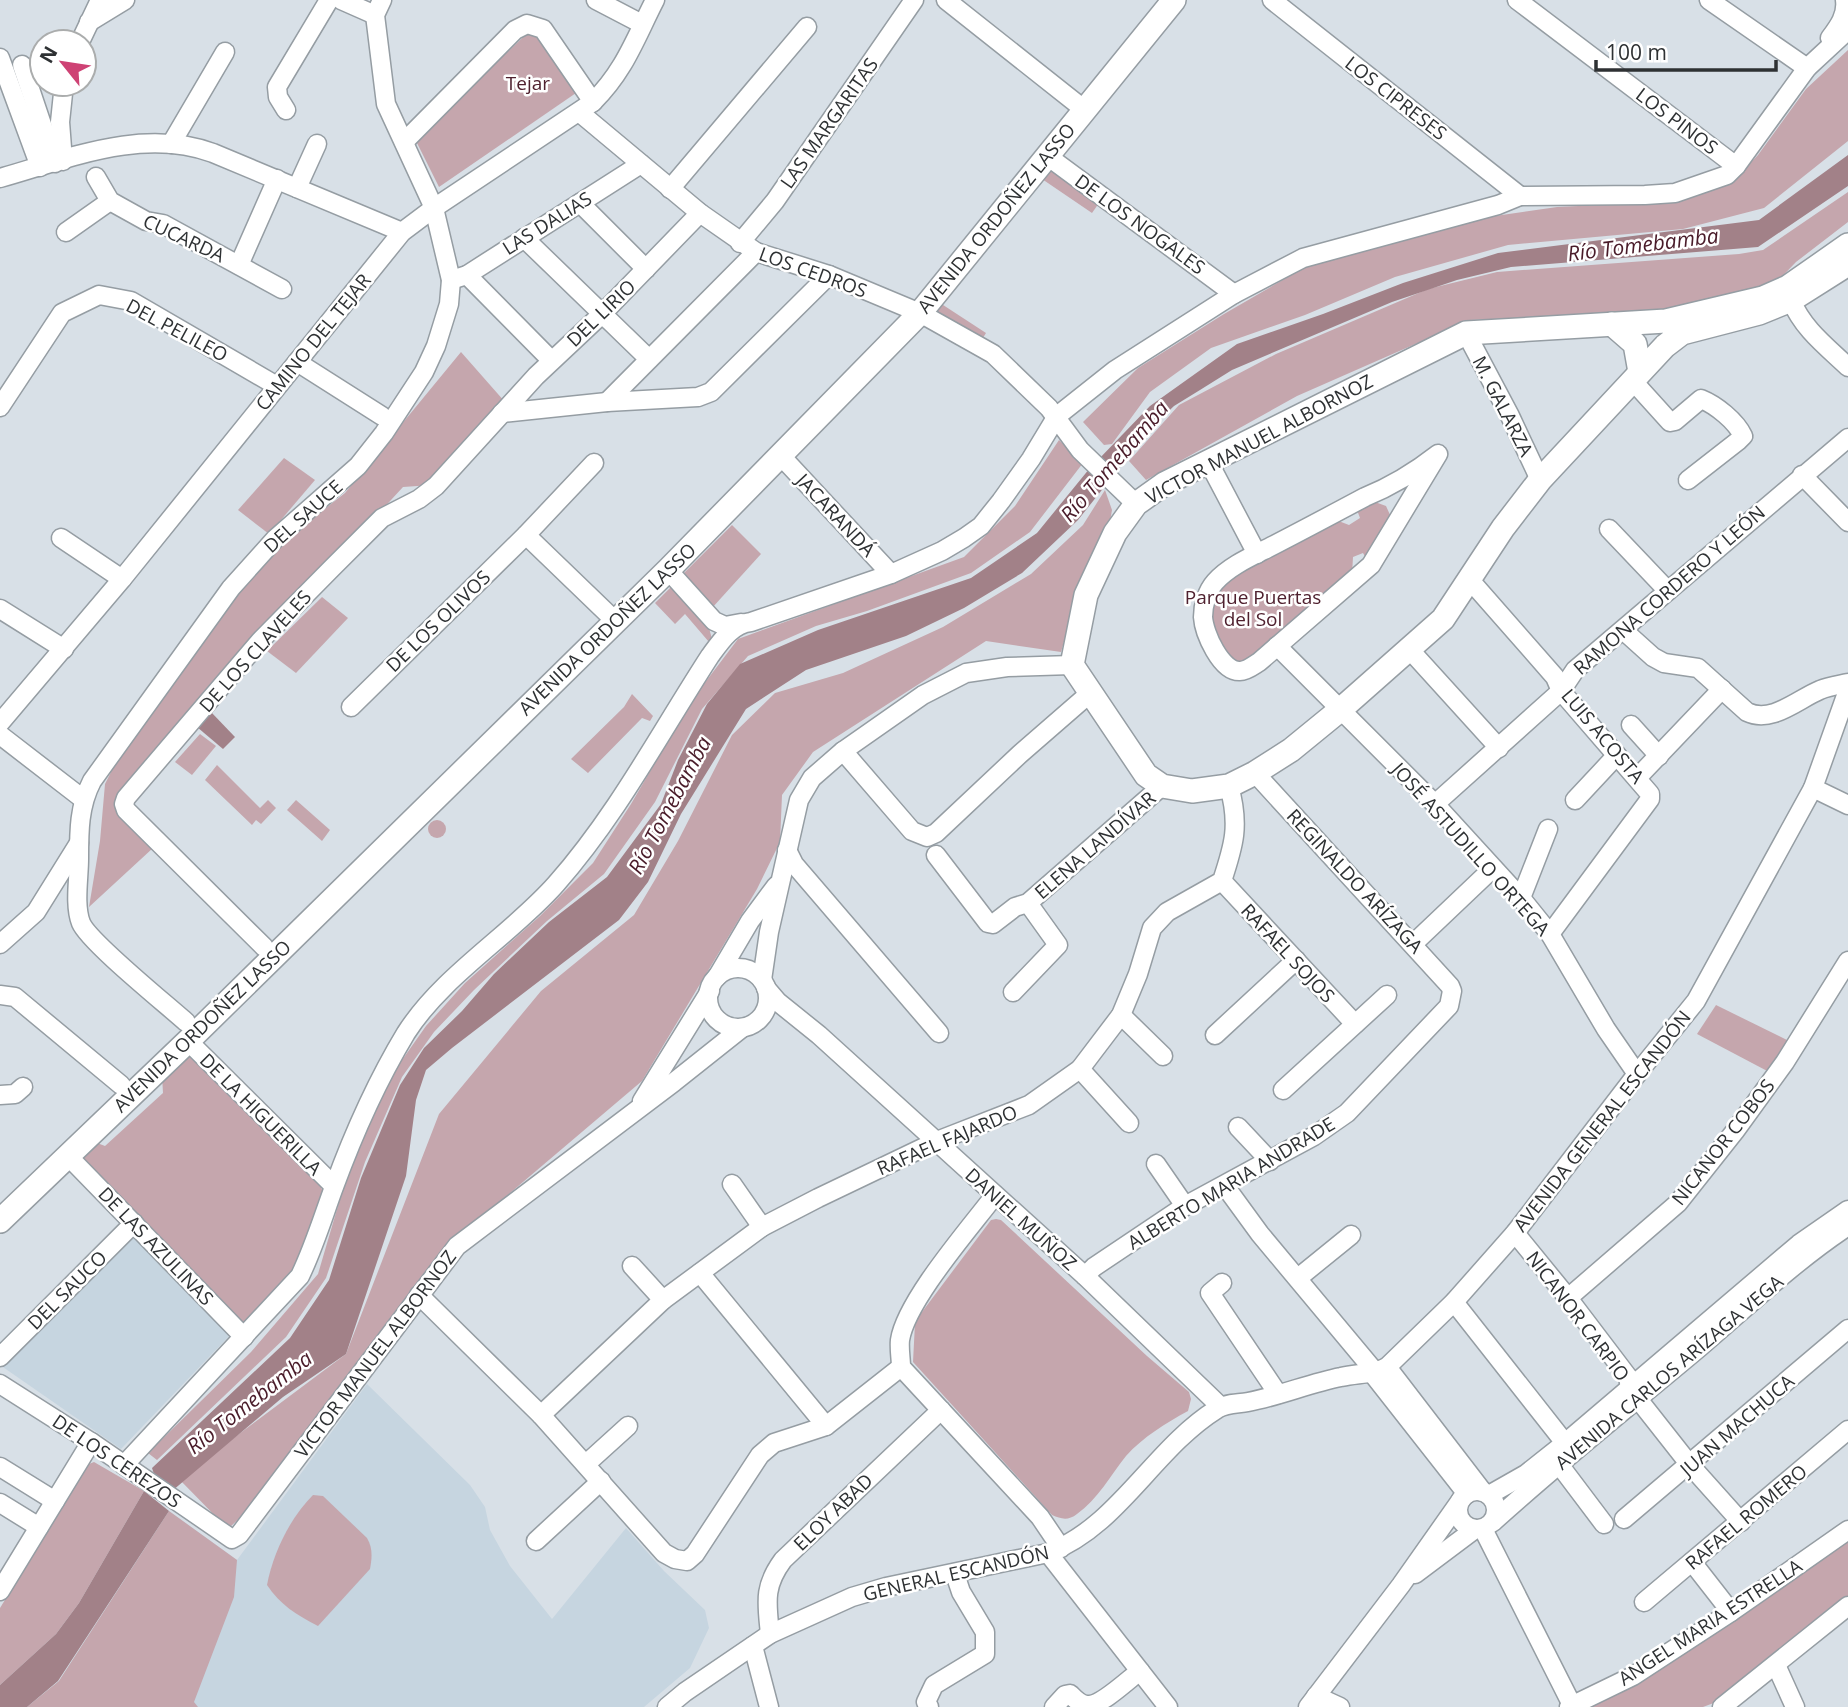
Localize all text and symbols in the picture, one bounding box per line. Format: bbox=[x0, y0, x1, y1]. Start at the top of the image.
north arrow bbox=[28, 28, 98, 98]
scale bar bbox=[1596, 28, 1776, 72]
text: 100 m bbox=[1606, 38, 1667, 66]
text: N bbox=[33, 41, 63, 68]
street label: LOS CIPRESES bbox=[1340, 50, 1452, 146]
street label: LAS MARGARITAS bbox=[774, 53, 884, 193]
park label: Tejar bbox=[506, 70, 550, 96]
street label: LOS PINOS bbox=[1631, 82, 1723, 160]
street label: AVENIDA ORDOÑEZ LASSO bbox=[911, 118, 1081, 318]
street label: DE LOS NOGALES bbox=[1070, 168, 1210, 280]
street label: LAS DALIAS bbox=[497, 185, 597, 261]
street label: CUCARDA bbox=[139, 208, 229, 268]
water label: Río Tomebamba bbox=[1566, 221, 1720, 267]
street label: LOS CEDROS bbox=[755, 240, 871, 304]
street label: CAMINO DEL TEJAR bbox=[250, 268, 377, 416]
street label: DEL LIRIO bbox=[561, 274, 641, 352]
street label: DEL PELILEO bbox=[122, 292, 232, 368]
street label: M. GALARZA bbox=[1467, 351, 1539, 461]
street label: VICTOR MANUEL ALBORNOZ bbox=[1141, 368, 1377, 510]
water label: Río Tomebamba bbox=[1054, 394, 1174, 528]
street label: JACARANDÁ bbox=[789, 466, 881, 562]
street label: DEL SAUCE bbox=[258, 474, 348, 558]
street label: RAMONA CORDERO Y LEÓN bbox=[1568, 499, 1770, 681]
street label: AVENIDA ORDOÑEZ LASSO bbox=[513, 537, 701, 721]
street label: DE LOS OLIVOS bbox=[380, 564, 496, 678]
street label: DE LOS CLAVELES bbox=[193, 584, 317, 718]
park label: Parque Puertas del Sol bbox=[1185, 584, 1321, 632]
street label: LUIS ACOSTA bbox=[1556, 683, 1650, 789]
water label: Río Tomebamba bbox=[621, 731, 717, 879]
street label: JOSÉ ASTUDILLO ORTEGA bbox=[1385, 755, 1556, 941]
street label: ELENA LANDÍVAR bbox=[1029, 785, 1161, 905]
street label: REGINALDO ARÍZAGA bbox=[1281, 803, 1429, 959]
street label: RAFAEL SOJOS bbox=[1235, 898, 1341, 1008]
street label: AVENIDA ORDOÑEZ LASSO bbox=[108, 934, 296, 1118]
street label: AVENIDA GENERAL ESCANDÓN bbox=[1507, 1005, 1697, 1237]
street label: DE LA HIGUERILLA bbox=[194, 1047, 328, 1181]
street label: NICANOR COBOS bbox=[1665, 1073, 1781, 1211]
street label: RAFAEL FAJARDO bbox=[873, 1099, 1021, 1181]
street label: ALBERTO MARIA ANDRADE bbox=[1122, 1111, 1340, 1255]
street label: DANIEL MUÑOZ bbox=[960, 1162, 1082, 1276]
street label: DE LAS AZULINAS bbox=[93, 1181, 219, 1311]
street label: DEL SAUCO bbox=[22, 1245, 112, 1335]
street label: VICTOR MANUEL ALBORNOZ bbox=[288, 1245, 462, 1463]
street label: NICANOR CARPIO bbox=[1521, 1246, 1635, 1386]
street label: AVENIDA CARLOS ARÍZAGA VEGA bbox=[1549, 1269, 1789, 1475]
water label: Río Tomebamba bbox=[181, 1344, 318, 1460]
street label: JUAN MACHUCA bbox=[1673, 1368, 1800, 1483]
street label: DE LOS CEREZOS bbox=[47, 1408, 187, 1514]
street label: RAFAEL ROMERO bbox=[1680, 1458, 1812, 1576]
street label: ELOY ABAD bbox=[788, 1468, 878, 1556]
street label: GENERAL ESCANDÓN bbox=[861, 1539, 1051, 1607]
street label: ANGEL MARIA ESTRELLA bbox=[1613, 1553, 1807, 1691]

